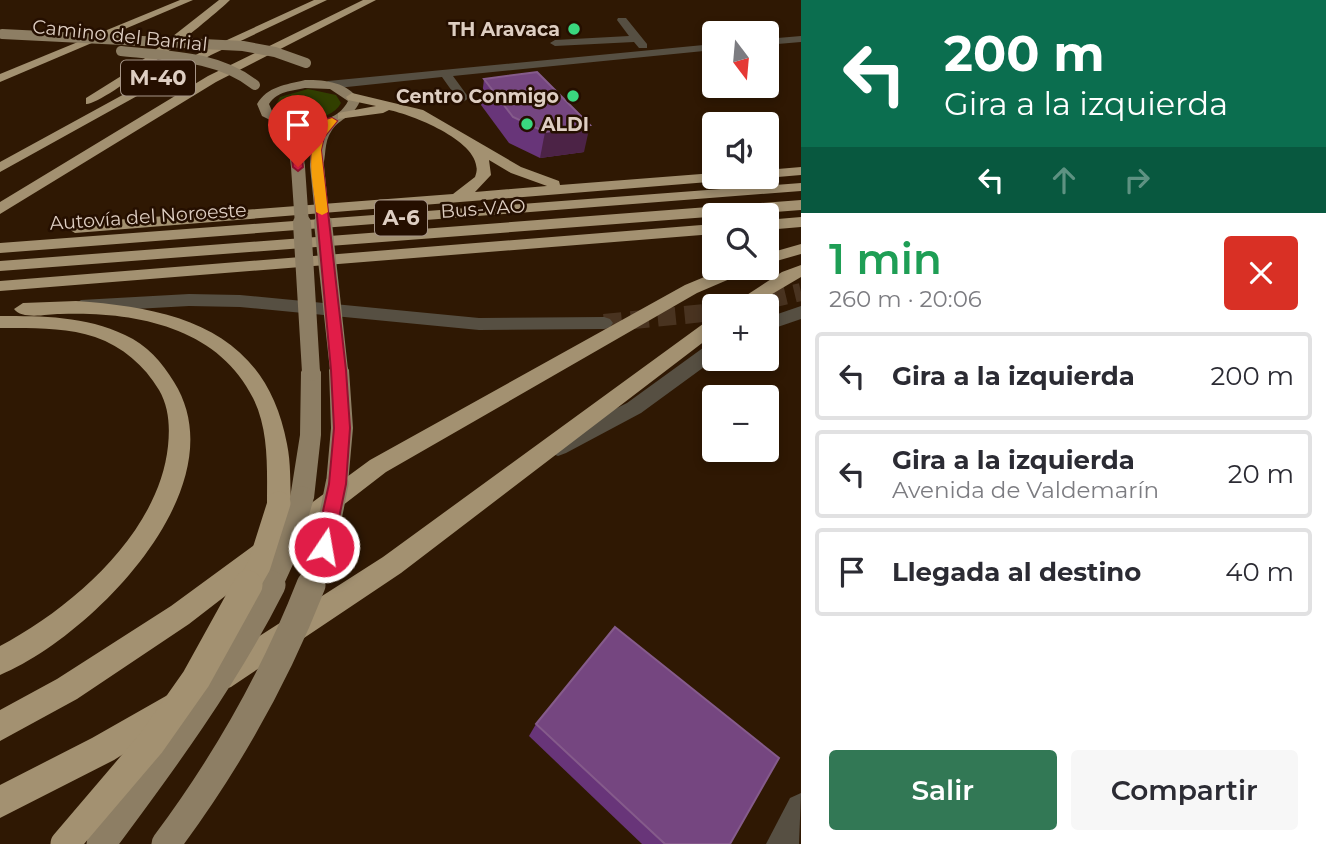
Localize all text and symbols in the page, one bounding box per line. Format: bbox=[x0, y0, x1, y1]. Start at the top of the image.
street label: Camino del Barrial bbox=[31, 15, 209, 56]
place label: TH Aravaca bbox=[448, 18, 560, 41]
marker: TH Aravaca bbox=[566, 21, 582, 37]
north arrow bbox=[702, 21, 779, 98]
map controls bbox=[702, 21, 779, 462]
text: 200 m bbox=[944, 24, 1105, 83]
icon: left bbox=[829, 28, 920, 119]
road number: M-40 bbox=[121, 60, 195, 96]
text: Gira a la izquierda bbox=[944, 84, 1228, 123]
place label: Centro Conmigo bbox=[396, 85, 559, 108]
marker: Centro Conmigo bbox=[565, 88, 581, 104]
pin bbox=[268, 95, 328, 167]
icon: arrive bbox=[279, 106, 317, 144]
button: sound bbox=[702, 112, 779, 189]
place label: ALDI bbox=[540, 113, 589, 136]
marker: ALDI bbox=[519, 116, 535, 132]
icon: left bbox=[972, 161, 1010, 199]
icon: ahead bbox=[1045, 161, 1083, 199]
icon: right bbox=[1118, 161, 1156, 199]
street label: Bus-VAO bbox=[440, 194, 526, 223]
street label: Autovía del Noroeste bbox=[49, 198, 247, 235]
road number: A-6 bbox=[375, 200, 427, 235]
button: search bbox=[702, 203, 779, 280]
text: 1 min bbox=[829, 233, 942, 285]
button: close bbox=[1224, 236, 1298, 310]
text: 260 m · 20:06 bbox=[829, 285, 982, 313]
button: + bbox=[702, 294, 779, 371]
icon: left bbox=[833, 357, 871, 395]
text: Gira a la izquierda bbox=[892, 360, 1135, 392]
text: 200 m bbox=[1210, 360, 1294, 392]
button: − bbox=[702, 385, 779, 462]
text: Gira a la izquierda bbox=[892, 444, 1135, 476]
icon: left bbox=[833, 455, 871, 493]
text: 20 m bbox=[1228, 458, 1294, 490]
text: Avenida de Valdemarín bbox=[892, 476, 1159, 504]
position arrow bbox=[287, 510, 361, 584]
icon: arrive bbox=[833, 553, 871, 591]
text: Llegada al destino bbox=[892, 556, 1141, 588]
text: 40 m bbox=[1225, 556, 1294, 588]
button: Salir bbox=[829, 750, 1057, 830]
button: Compartir bbox=[1071, 750, 1298, 830]

